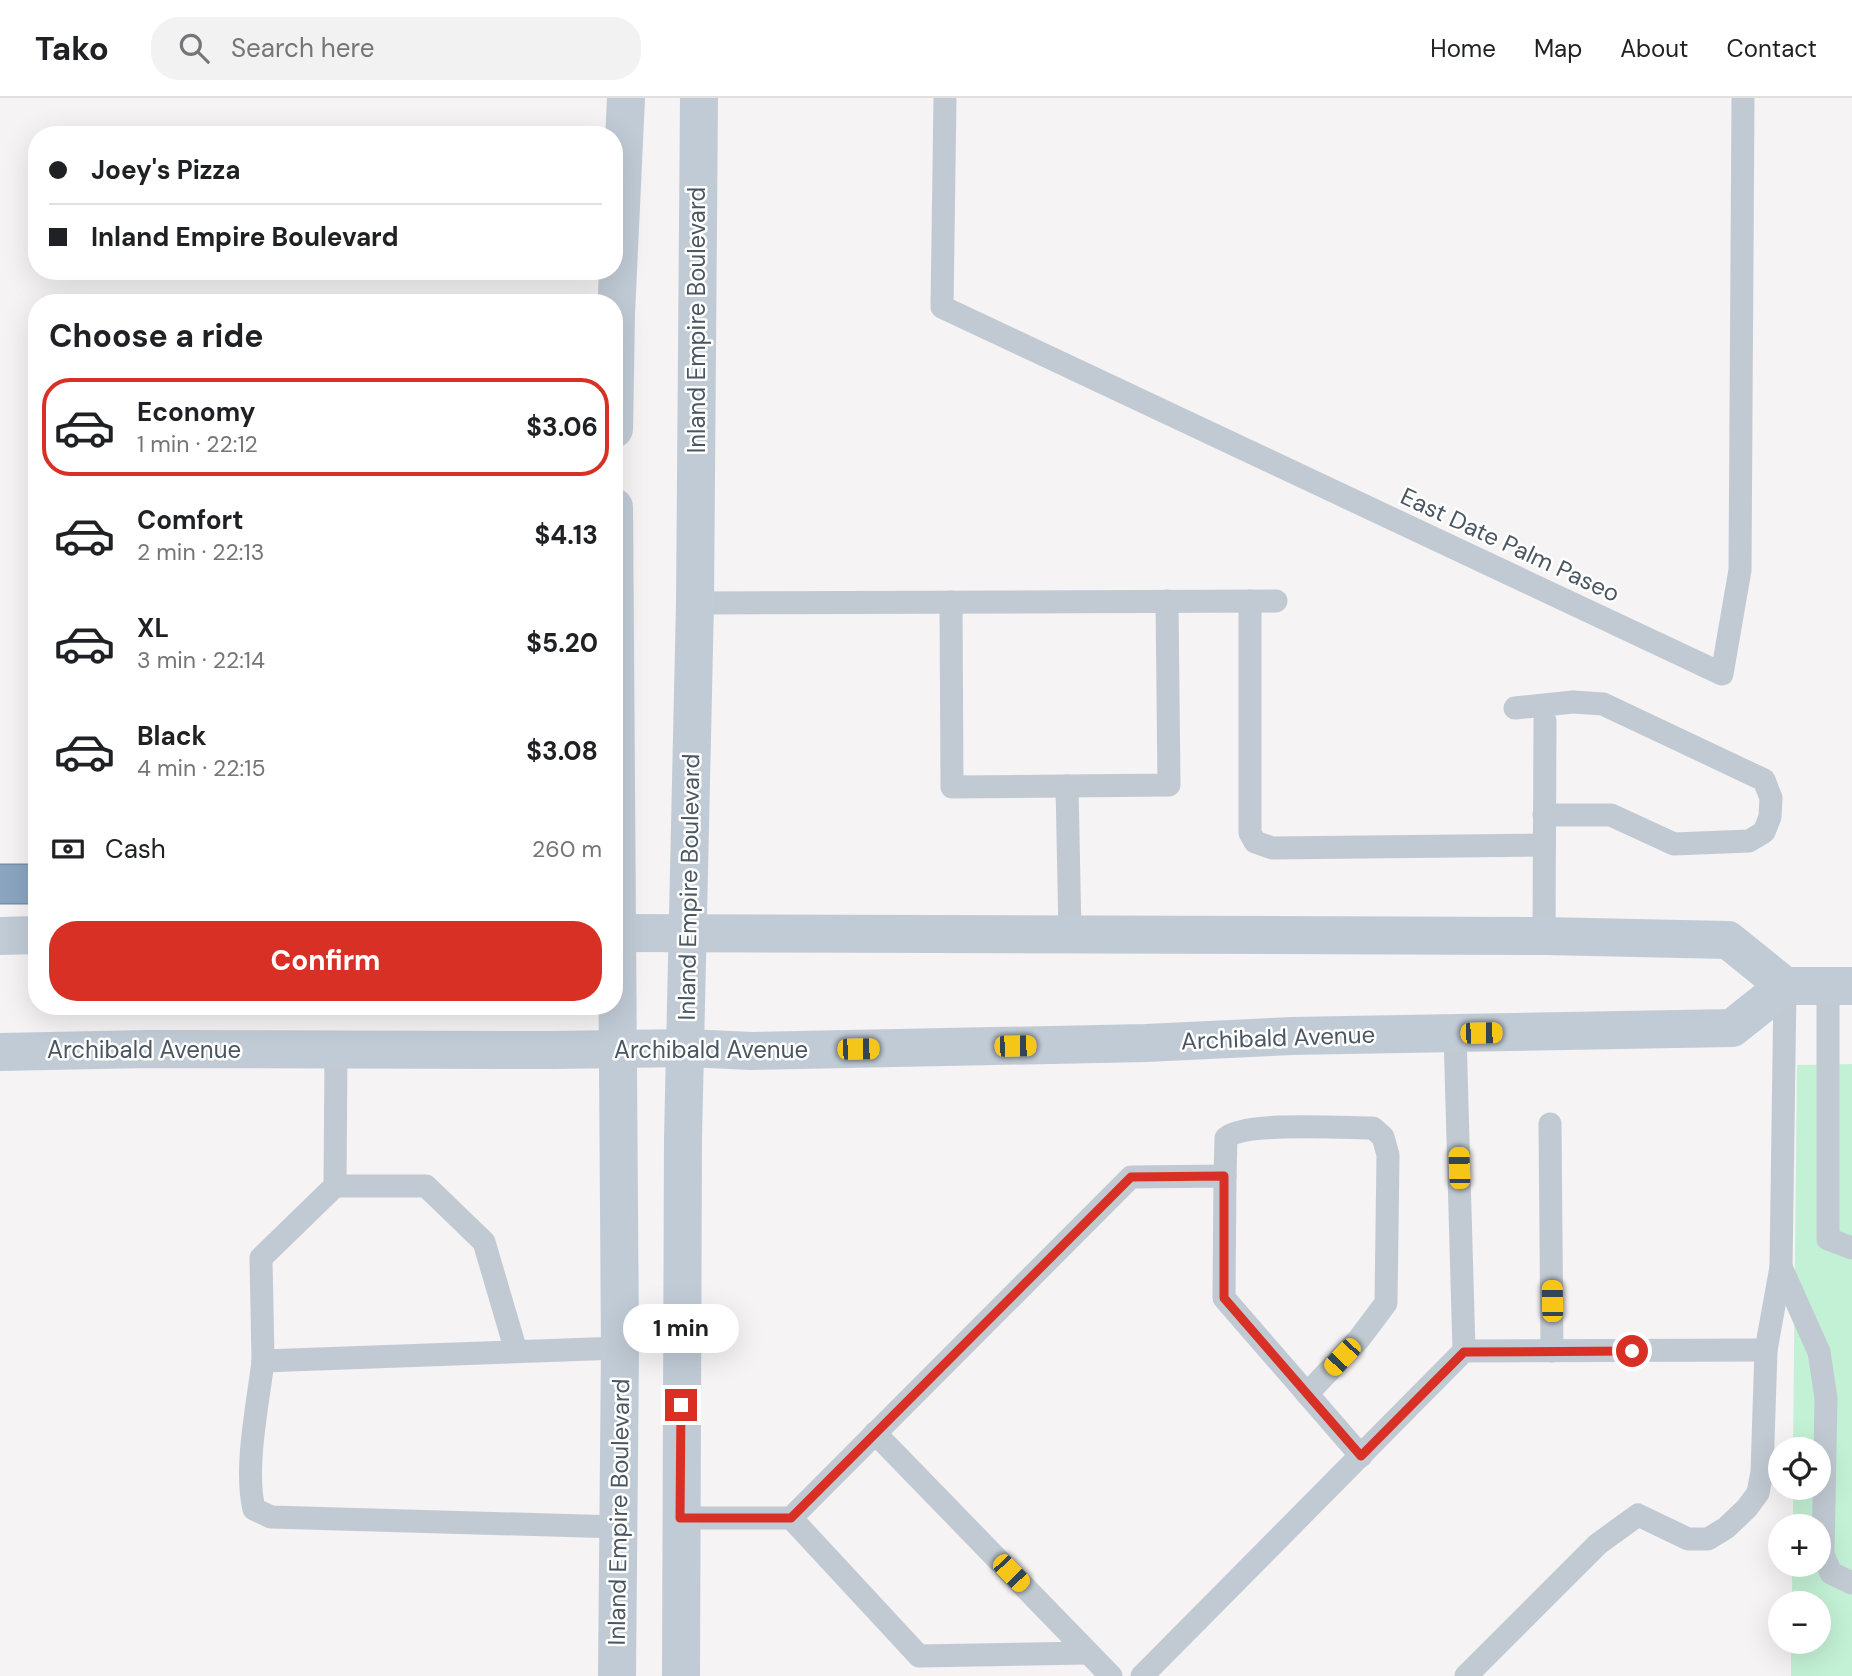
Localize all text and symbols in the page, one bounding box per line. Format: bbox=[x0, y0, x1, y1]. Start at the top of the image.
search box bbox=[151, 17, 641, 80]
text: Tako bbox=[35, 27, 109, 70]
icon: search bbox=[175, 29, 213, 67]
text: Search here bbox=[231, 31, 374, 65]
text: Home bbox=[1430, 33, 1496, 64]
text: Map bbox=[1534, 33, 1582, 64]
text: About bbox=[1620, 33, 1689, 64]
text: Contact bbox=[1727, 33, 1817, 64]
text: Joey's Pizza bbox=[91, 153, 241, 187]
street label: Inland Empire Boulevard bbox=[681, 187, 712, 453]
text: Inland Empire Boulevard bbox=[91, 220, 399, 254]
text: Choose a ride bbox=[49, 315, 264, 357]
text: Economy bbox=[137, 395, 255, 429]
icon: car bbox=[53, 396, 116, 459]
text: $3.06 bbox=[526, 410, 598, 444]
text: 1 min · 22:12 bbox=[137, 429, 258, 459]
street label: East Date Palm Paseo bbox=[1396, 480, 1625, 609]
text: Comfort bbox=[137, 503, 243, 537]
icon: car bbox=[53, 504, 116, 567]
text: $4.13 bbox=[535, 518, 598, 552]
text: 2 min · 22:13 bbox=[137, 537, 264, 567]
text: XL bbox=[137, 611, 169, 645]
icon: car bbox=[53, 612, 116, 675]
text: $5.20 bbox=[526, 626, 598, 660]
text: 3 min · 22:14 bbox=[137, 645, 265, 675]
text: Black bbox=[137, 719, 207, 753]
icon: car bbox=[53, 720, 116, 783]
text: $3.08 bbox=[526, 734, 598, 768]
text: 4 min · 22:15 bbox=[137, 753, 265, 783]
street label: Inland Empire Boulevard bbox=[671, 753, 706, 1021]
icon: cash bbox=[49, 830, 87, 868]
text: Cash bbox=[105, 832, 166, 866]
text: 260 m bbox=[532, 834, 602, 864]
button: Confirm bbox=[49, 921, 602, 1001]
street label: Archibald Avenue bbox=[1180, 1019, 1376, 1056]
car bbox=[1460, 1022, 1503, 1044]
street label: Archibald Avenue bbox=[47, 1034, 241, 1065]
street label: Archibald Avenue bbox=[614, 1034, 808, 1065]
car bbox=[994, 1035, 1037, 1057]
car bbox=[837, 1038, 880, 1060]
car bbox=[1448, 1147, 1471, 1189]
car bbox=[1542, 1280, 1563, 1322]
callout: 1 min bbox=[623, 1304, 739, 1352]
text: 1 min bbox=[653, 1313, 709, 1343]
car bbox=[1320, 1334, 1365, 1380]
route start bbox=[1616, 1335, 1648, 1367]
street label: Inland Empire Boulevard bbox=[601, 1378, 636, 1646]
route end bbox=[665, 1389, 697, 1421]
map controls bbox=[1768, 1437, 1831, 1654]
button: locate bbox=[1768, 1437, 1831, 1500]
button: + bbox=[1768, 1514, 1831, 1577]
car bbox=[989, 1551, 1034, 1595]
button: − bbox=[1768, 1591, 1831, 1654]

